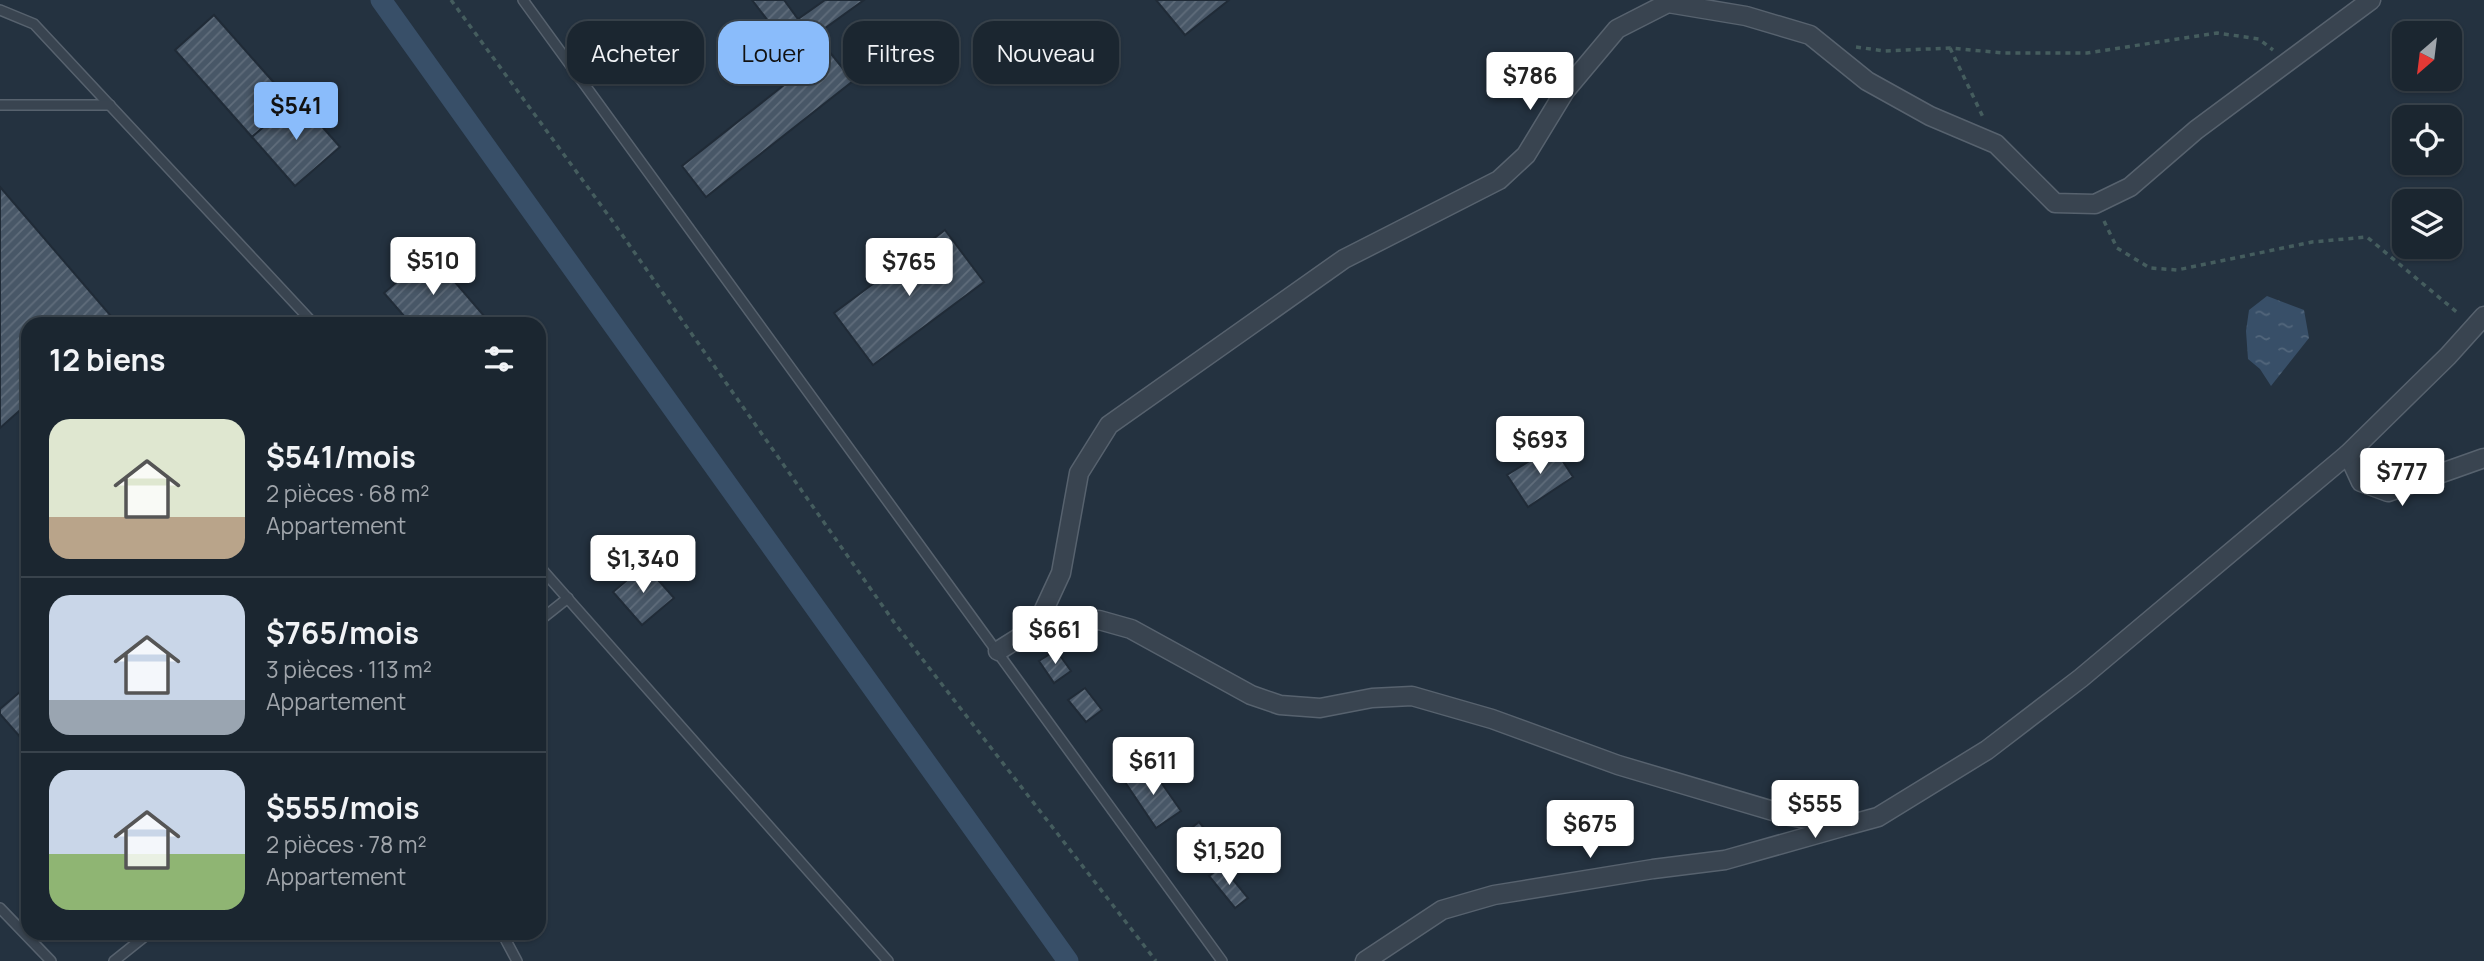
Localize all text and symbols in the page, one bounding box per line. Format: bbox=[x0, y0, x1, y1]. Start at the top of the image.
chip: Acheter bbox=[567, 21, 704, 84]
chip: Louer bbox=[718, 21, 829, 84]
chip: Filtres bbox=[843, 21, 959, 84]
chip: Nouveau bbox=[973, 21, 1119, 84]
north arrow bbox=[2392, 21, 2462, 91]
map controls bbox=[2392, 21, 2462, 259]
pin: $786 bbox=[1489, 52, 1571, 112]
text: $786 bbox=[1502, 59, 1558, 91]
pin: $541 bbox=[255, 82, 337, 142]
text: $541 bbox=[270, 89, 322, 121]
button: locate bbox=[2392, 105, 2462, 175]
button: layers bbox=[2392, 189, 2462, 259]
pin: $510 bbox=[392, 238, 474, 297]
pin: $765 bbox=[868, 238, 950, 298]
text: $510 bbox=[406, 244, 460, 276]
text: $765 bbox=[882, 245, 936, 277]
text: 12 biens bbox=[49, 339, 166, 380]
icon: filters bbox=[480, 340, 518, 378]
pin: $693 bbox=[1499, 416, 1581, 476]
text: $693 bbox=[1512, 423, 1568, 455]
text: $541/mois bbox=[266, 436, 416, 477]
icon: home bbox=[105, 447, 189, 531]
pin: $777 bbox=[2361, 448, 2443, 508]
text: $777 bbox=[2376, 455, 2428, 487]
text: 2 pièces · 68 m² bbox=[266, 477, 429, 509]
text: Appartement bbox=[266, 509, 406, 541]
pin: $1,340 bbox=[586, 536, 700, 595]
text: $1,340 bbox=[606, 542, 680, 574]
pin: $661 bbox=[1014, 606, 1096, 666]
text: $765/mois bbox=[266, 612, 419, 653]
text: $661 bbox=[1029, 613, 1081, 645]
icon: home bbox=[105, 623, 189, 707]
text: 3 pièces · 113 m² bbox=[266, 653, 432, 685]
text: Appartement bbox=[266, 685, 406, 717]
pin: $611 bbox=[1112, 738, 1194, 797]
text: $611 bbox=[1129, 744, 1177, 776]
pin: $555 bbox=[1774, 780, 1856, 840]
text: $555/mois bbox=[266, 787, 420, 828]
text: $555 bbox=[1788, 787, 1842, 819]
icon: home bbox=[105, 798, 189, 882]
pin: $675 bbox=[1549, 800, 1631, 860]
text: $675 bbox=[1563, 807, 1617, 839]
text: 2 pièces · 78 m² bbox=[266, 828, 427, 860]
pin: $1,520 bbox=[1172, 828, 1286, 887]
text: $1,520 bbox=[1193, 834, 1265, 866]
text: Appartement bbox=[266, 860, 406, 892]

